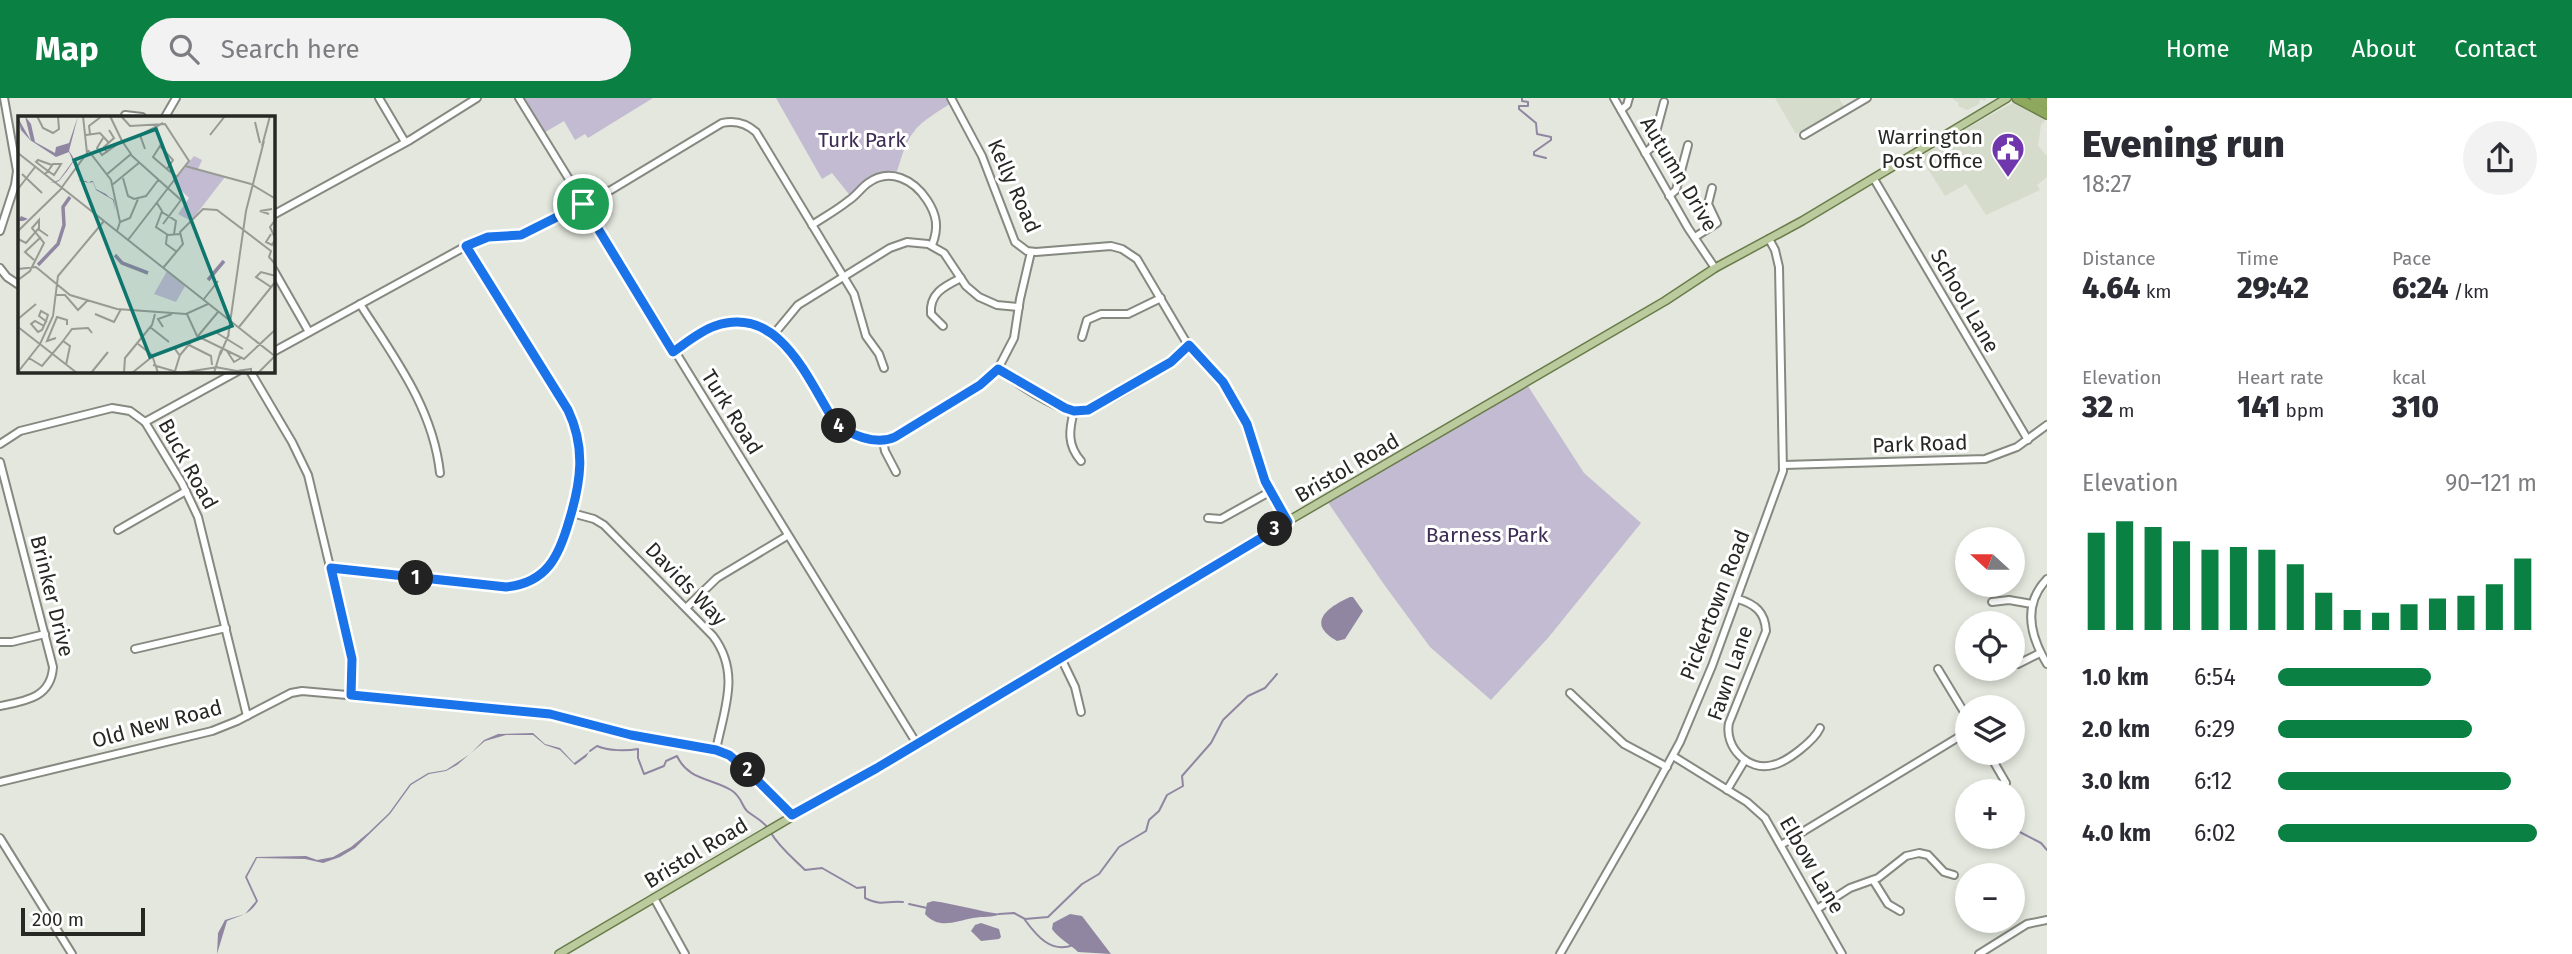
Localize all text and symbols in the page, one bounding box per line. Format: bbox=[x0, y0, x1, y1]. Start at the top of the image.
search box bbox=[141, 18, 631, 81]
text: Map bbox=[35, 29, 99, 69]
icon: search bbox=[165, 30, 203, 68]
text: Search here bbox=[221, 34, 360, 65]
text: Home bbox=[2166, 35, 2230, 63]
text: Map bbox=[2268, 35, 2314, 63]
text: About bbox=[2352, 35, 2416, 63]
text: Contact bbox=[2454, 35, 2537, 63]
street label: Autumn Drive bbox=[1635, 112, 1723, 236]
inset map bbox=[18, 116, 275, 373]
text: Evening run bbox=[2082, 121, 2285, 167]
button: share bbox=[2463, 121, 2537, 195]
place label: Warrington Post Office bbox=[1878, 124, 1983, 174]
park label: Turk Park bbox=[818, 127, 906, 153]
public building icon: Warrington Post Office bbox=[1989, 130, 2027, 179]
street label: Kelly Road bbox=[982, 135, 1046, 237]
text: 18:27 bbox=[2082, 170, 2132, 198]
pin bbox=[553, 174, 613, 234]
icon: arrive bbox=[564, 185, 602, 223]
street label: School Lane bbox=[1925, 245, 2005, 357]
text: Distance bbox=[2082, 247, 2156, 270]
text: Time bbox=[2237, 247, 2279, 270]
text: Pace bbox=[2392, 247, 2431, 270]
text: 4.64 bbox=[2082, 270, 2141, 306]
text: 29:42 bbox=[2237, 270, 2309, 306]
text: 6:24 bbox=[2392, 270, 2448, 306]
text: km bbox=[2141, 280, 2172, 303]
text: /km bbox=[2448, 280, 2489, 303]
street label: Turk Road bbox=[696, 365, 768, 459]
text: Elevation bbox=[2082, 366, 2162, 389]
text: Heart rate bbox=[2237, 366, 2324, 389]
text: kcal bbox=[2392, 366, 2426, 389]
text: 32 bbox=[2082, 389, 2113, 425]
text: 141 bbox=[2237, 389, 2280, 425]
text: 310 bbox=[2392, 389, 2439, 425]
text: m bbox=[2113, 399, 2135, 422]
text: bpm bbox=[2280, 399, 2324, 422]
pin: 4 bbox=[822, 408, 856, 444]
street label: Buck Road bbox=[152, 414, 224, 514]
text: 4 bbox=[833, 414, 844, 437]
street label: Bristol Road bbox=[1290, 428, 1404, 508]
street label: Park Road bbox=[1872, 429, 1968, 459]
text: Elevation bbox=[2082, 469, 2178, 497]
text: 90–121 m bbox=[2445, 469, 2537, 497]
pin: 3 bbox=[1258, 512, 1292, 546]
text: 3 bbox=[1270, 517, 1279, 540]
park label: Barness Park bbox=[1426, 522, 1548, 548]
street label: Pickertown Road bbox=[1674, 526, 1756, 684]
north arrow bbox=[1955, 527, 2025, 597]
map controls bbox=[1955, 527, 2025, 933]
street label: Brinker Drive bbox=[24, 533, 80, 659]
street label: Davids Way bbox=[640, 537, 733, 632]
pin: 1 bbox=[398, 560, 434, 596]
text: 1 bbox=[411, 566, 420, 589]
button: locate bbox=[1955, 611, 2025, 681]
street label: Fawn Lane bbox=[1702, 622, 1758, 724]
text: 1.0 km bbox=[2082, 663, 2149, 691]
text: 6:54 bbox=[2194, 663, 2236, 691]
street label: Old New Road bbox=[89, 694, 225, 754]
button: layers bbox=[1955, 695, 2025, 765]
text: 2.0 km bbox=[2082, 715, 2150, 743]
text: 6:29 bbox=[2194, 715, 2235, 743]
pin: 2 bbox=[730, 752, 766, 788]
text: 2 bbox=[743, 758, 752, 781]
text: 3.0 km bbox=[2082, 767, 2150, 795]
text: 6:12 bbox=[2194, 767, 2232, 795]
button: + bbox=[1955, 779, 2025, 849]
street label: Bristol Road bbox=[639, 812, 753, 894]
street label: Elbow Lane bbox=[1774, 812, 1850, 918]
text: 4.0 km bbox=[2082, 819, 2151, 847]
text: 6:02 bbox=[2194, 819, 2236, 847]
button: − bbox=[1955, 863, 2025, 933]
scale bar bbox=[21, 905, 145, 937]
text: 200 m bbox=[32, 908, 84, 931]

